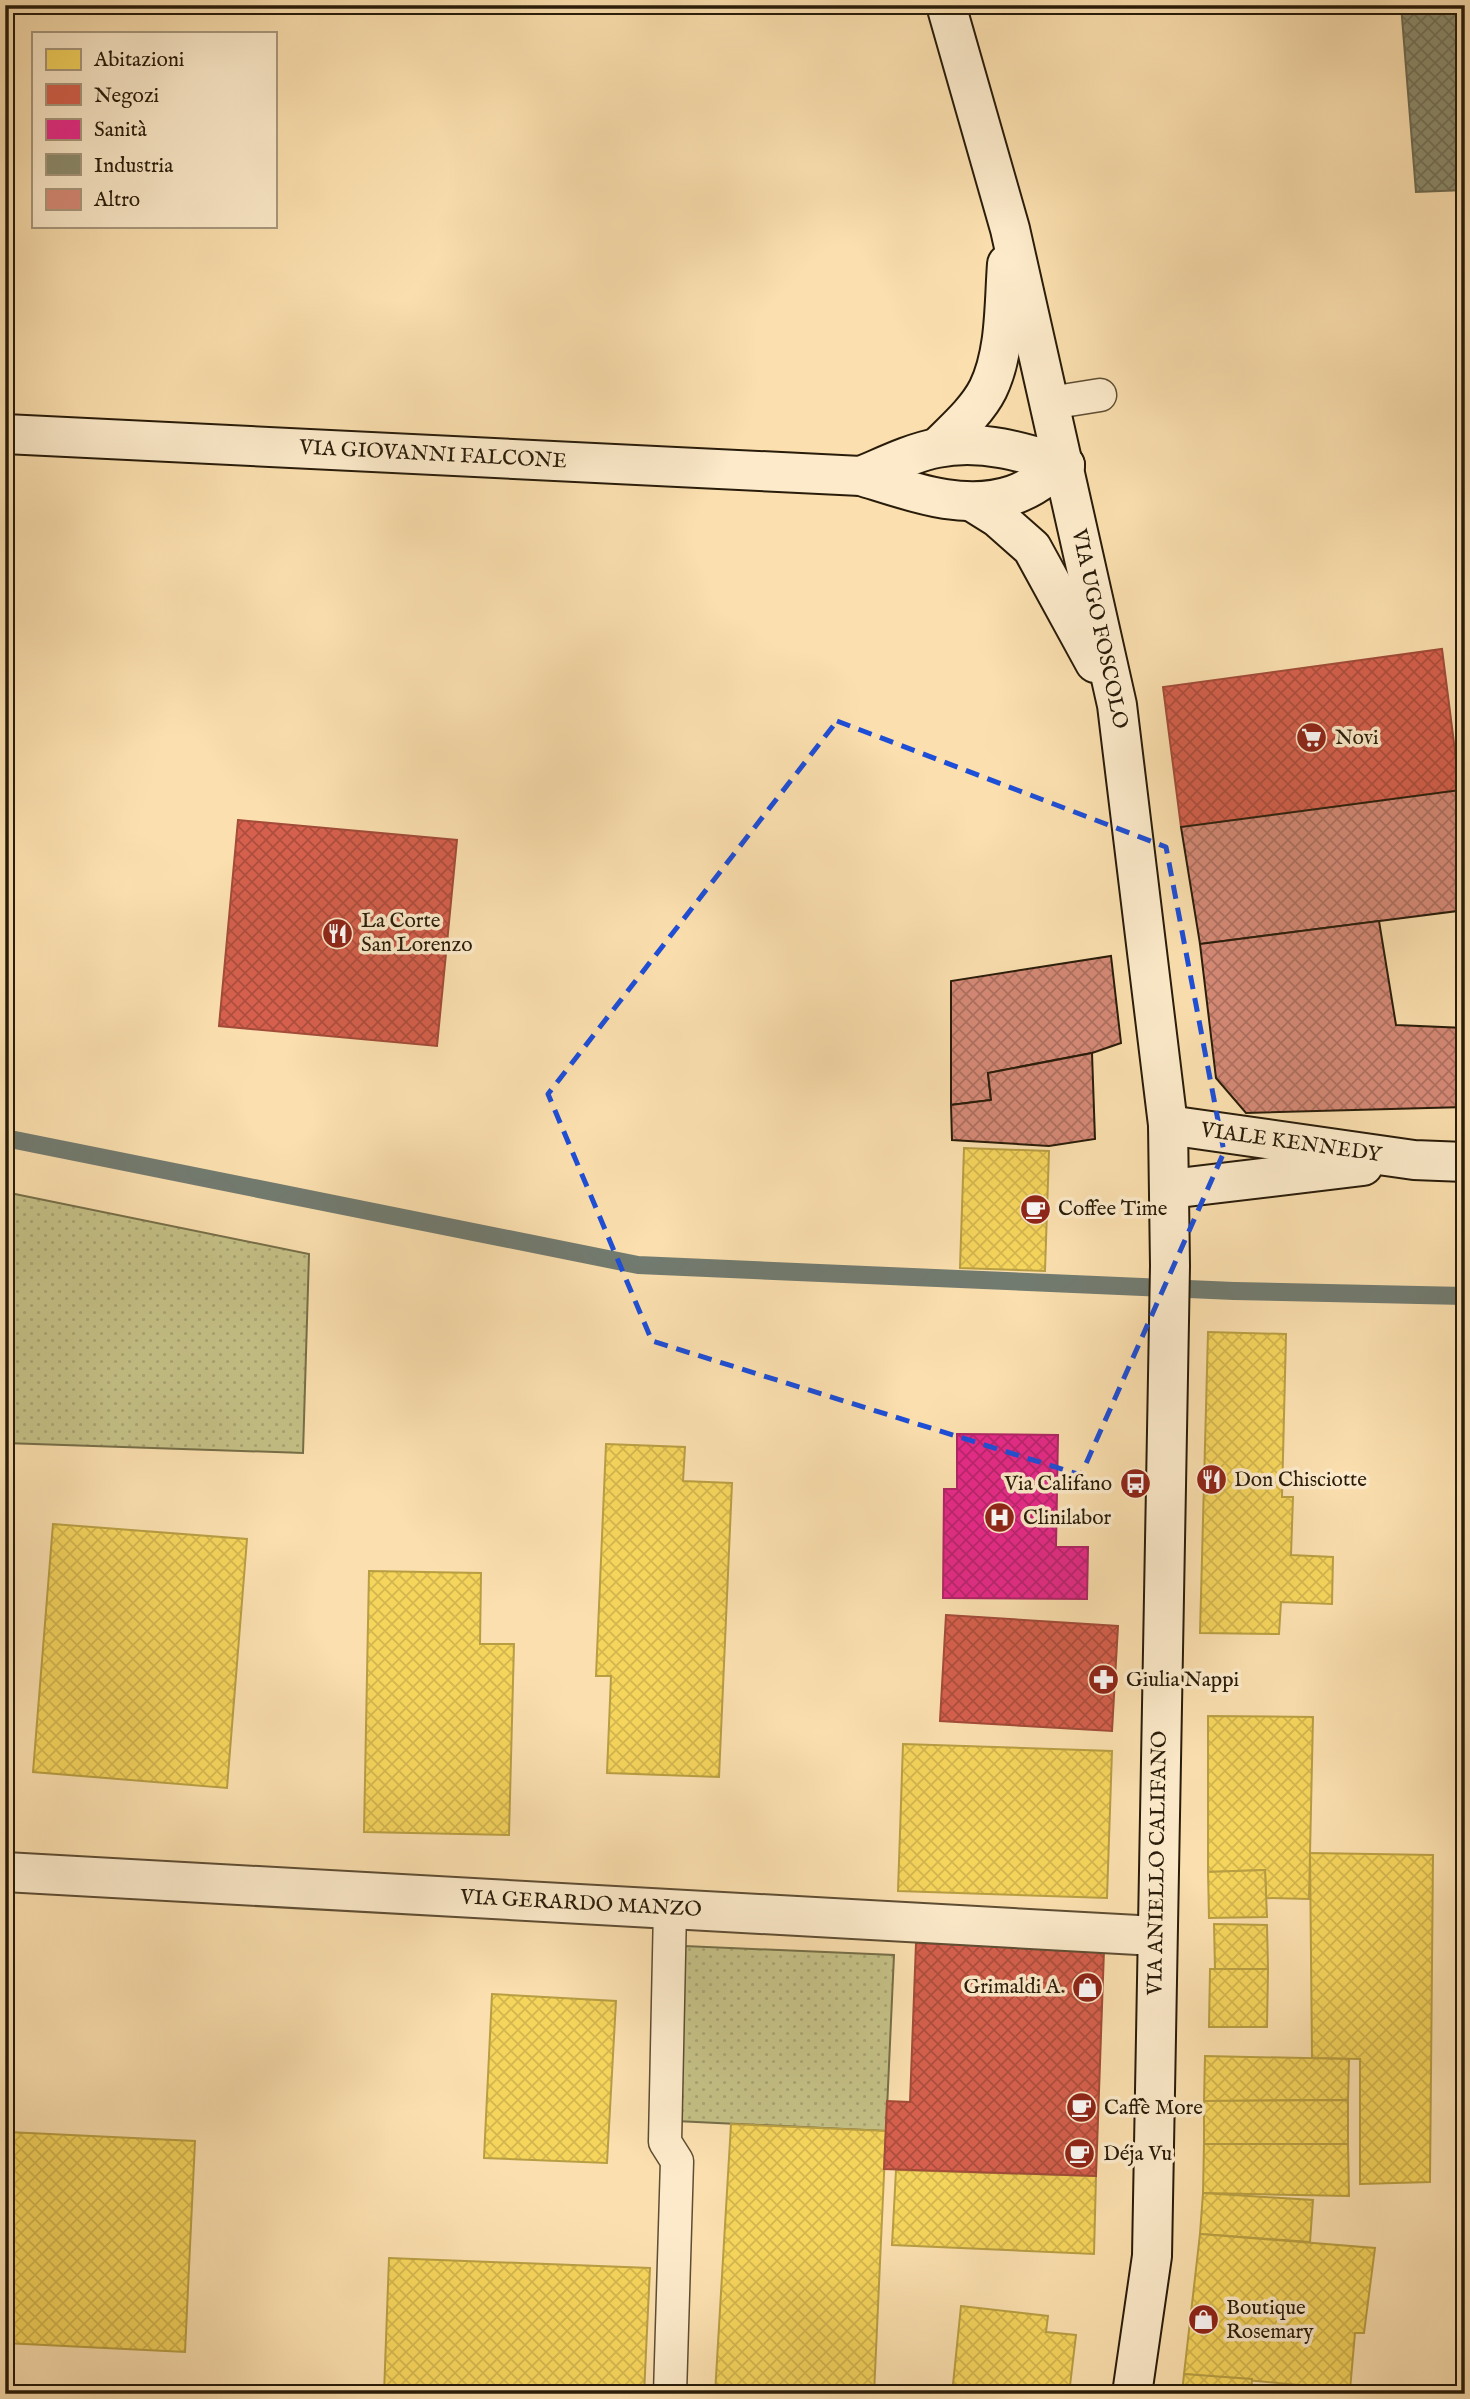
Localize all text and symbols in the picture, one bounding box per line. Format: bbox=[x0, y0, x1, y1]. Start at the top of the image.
legend bbox=[32, 32, 276, 228]
text: Abitazioni bbox=[93, 47, 184, 74]
text: Negozi bbox=[94, 83, 159, 110]
text: Sanità bbox=[94, 117, 148, 144]
text: Industria bbox=[94, 153, 174, 180]
text: Altro bbox=[93, 187, 140, 214]
street label: VIA GIOVANNI FALCONE bbox=[298, 434, 567, 475]
street label: VIA UGO FOSCOLO bbox=[1064, 526, 1133, 731]
supermarket icon: Novi bbox=[1295, 721, 1329, 755]
place label: Novi bbox=[1335, 725, 1379, 752]
place label: La Corte San Lorenzo bbox=[361, 908, 473, 959]
restaurant icon: La Corte San Lorenzo bbox=[321, 916, 355, 950]
street label: VIALE KENNEDY bbox=[1198, 1117, 1385, 1169]
cafe icon: Coffee Time bbox=[1018, 1192, 1052, 1226]
place label: Coffee Time bbox=[1058, 1196, 1168, 1223]
restaurant icon: Don Chisciotte bbox=[1194, 1463, 1228, 1497]
bus stop icon: Via Califano bbox=[1118, 1467, 1152, 1501]
place label: Don Chisciotte bbox=[1234, 1467, 1367, 1494]
place label: Via Califano bbox=[1003, 1471, 1112, 1498]
hospital icon: Clinilabor bbox=[983, 1501, 1017, 1535]
place label: Clinilabor bbox=[1023, 1505, 1112, 1532]
pharmacy icon: Giulia Nappi bbox=[1086, 1663, 1120, 1697]
place label: Giulia Nappi bbox=[1126, 1667, 1239, 1694]
street label: VIA ANIELLO CALIFANO bbox=[1142, 1730, 1174, 1997]
street label: VIA GERARDO MANZO bbox=[459, 1884, 702, 1924]
shop icon: Grimaldi A. bbox=[1071, 1970, 1105, 2004]
place label: Grimaldi A. bbox=[963, 1974, 1065, 2001]
cafe icon: Caffè More bbox=[1064, 2091, 1098, 2125]
place label: Caffè More bbox=[1104, 2095, 1203, 2122]
cafe icon: Déja Vu bbox=[1063, 2137, 1097, 2171]
place label: Déja Vu bbox=[1103, 2141, 1172, 2168]
place label: Boutique Rosemary bbox=[1226, 2295, 1314, 2346]
shop icon: Boutique Rosemary bbox=[1186, 2303, 1220, 2337]

